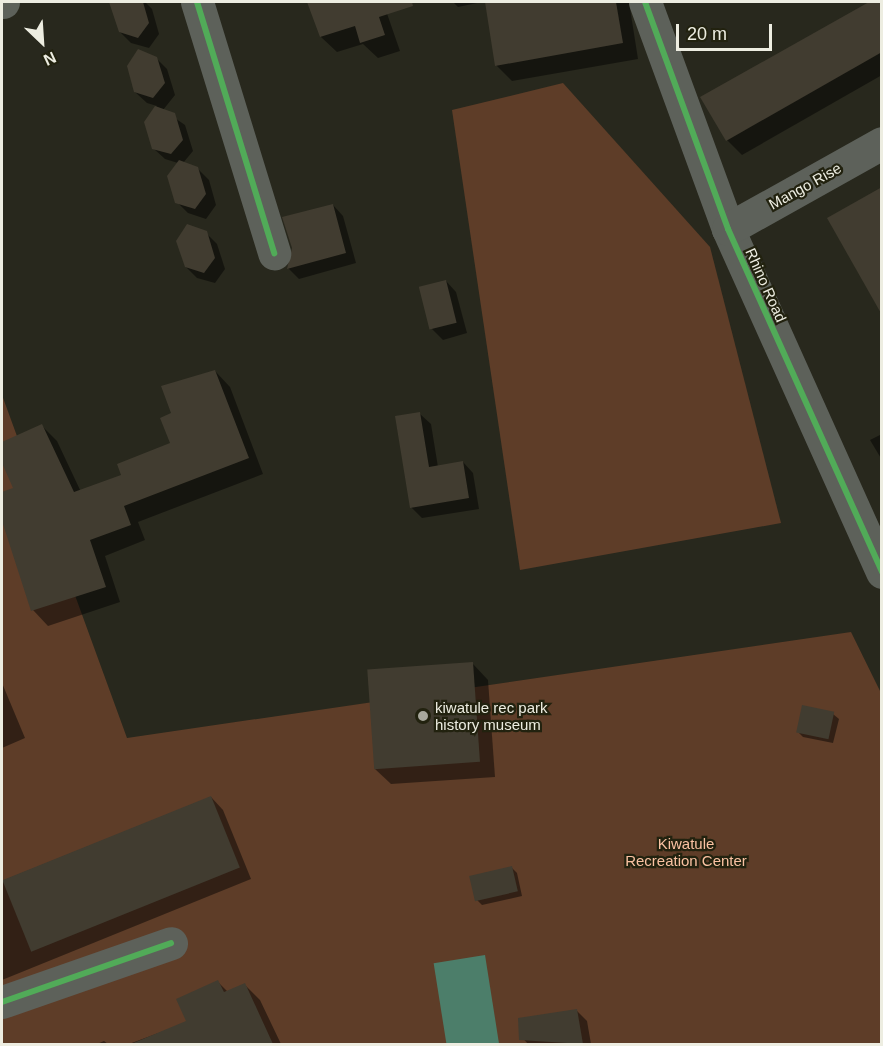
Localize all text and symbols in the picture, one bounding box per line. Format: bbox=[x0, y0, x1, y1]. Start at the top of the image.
north arrow bbox=[12, 12, 72, 72]
scale bar bbox=[679, 12, 775, 50]
text: 20 m bbox=[687, 24, 727, 44]
text: N bbox=[41, 49, 59, 69]
street label: Mango Rise bbox=[766, 159, 844, 213]
street label: Rhino Road bbox=[742, 245, 790, 325]
place label: kiwatule rec park history museum bbox=[435, 698, 548, 733]
marker: kiwatule rec park history museum bbox=[416, 709, 430, 723]
park label: Kiwatule Recreation Center bbox=[625, 834, 747, 869]

